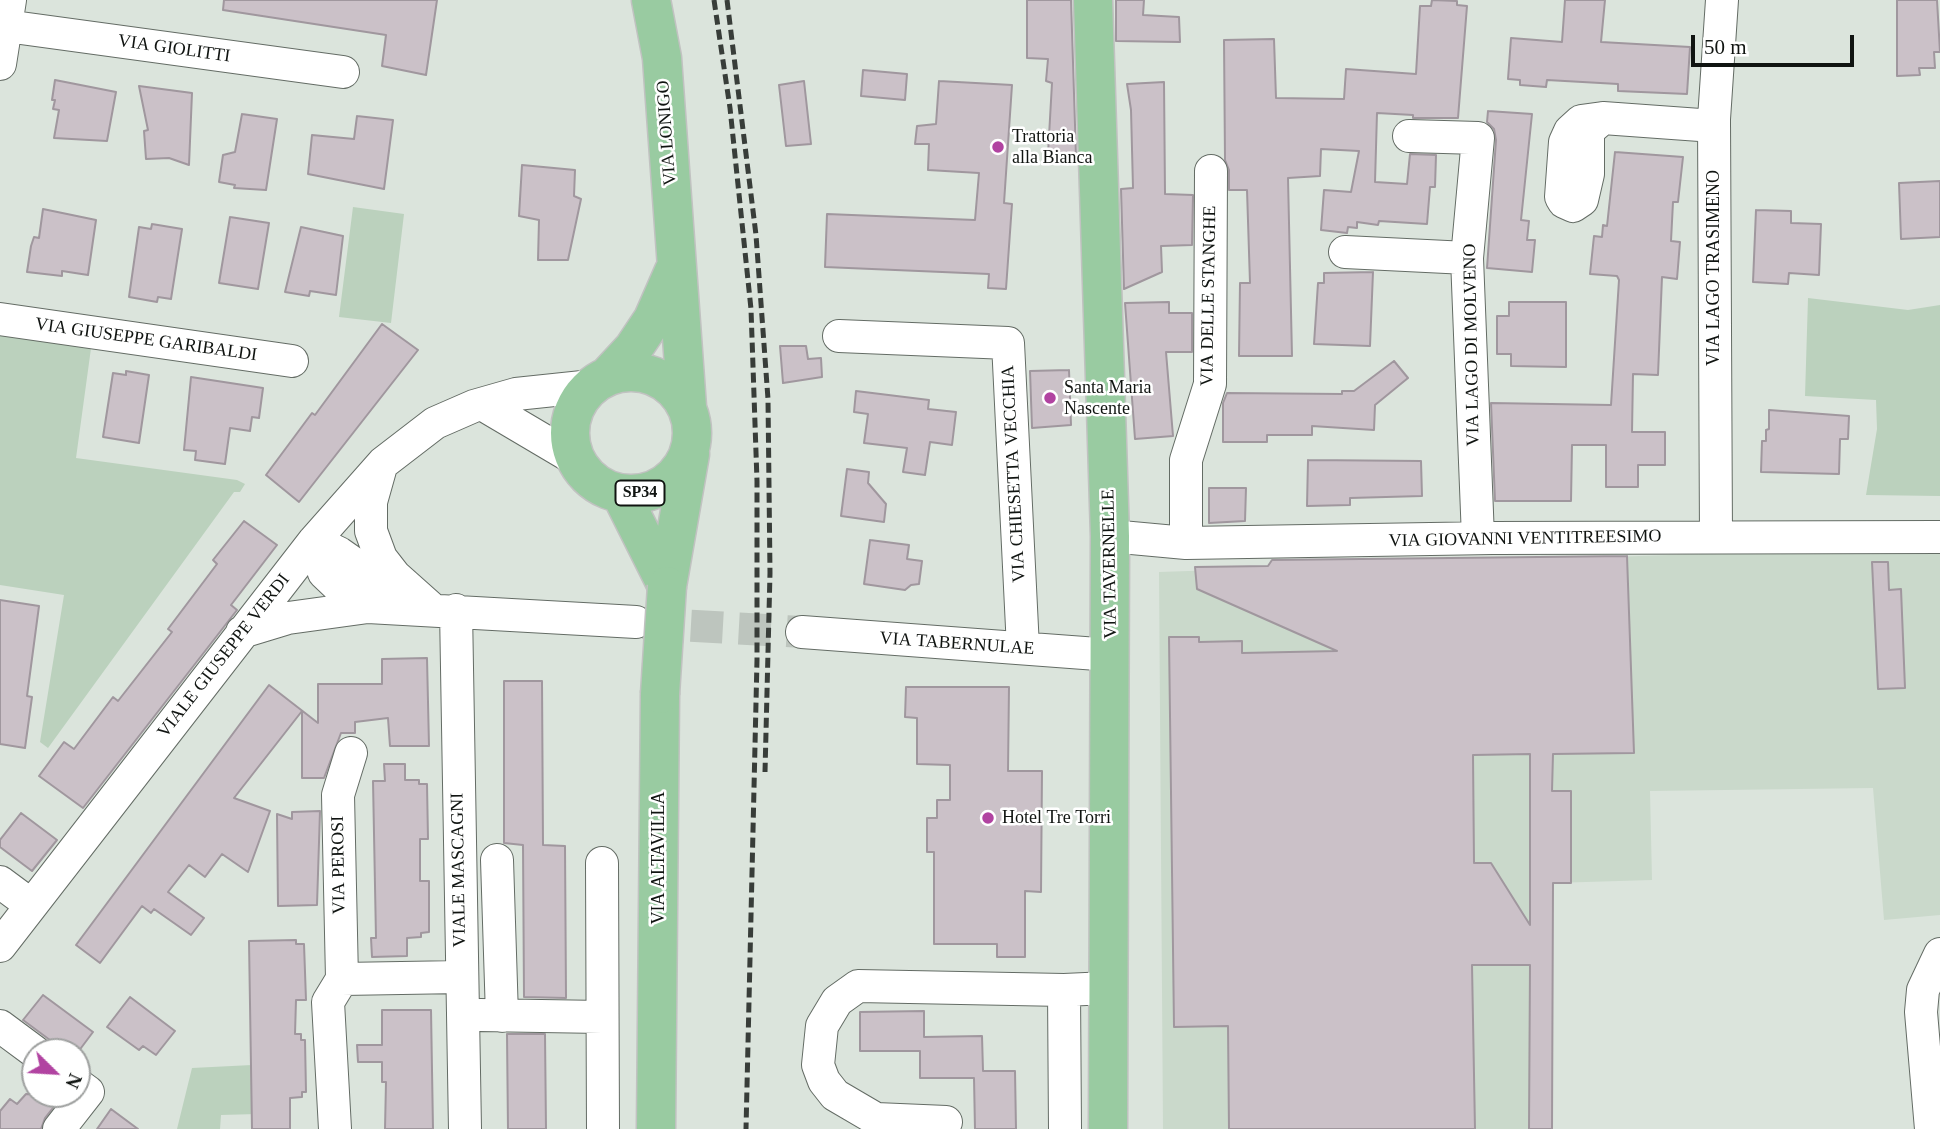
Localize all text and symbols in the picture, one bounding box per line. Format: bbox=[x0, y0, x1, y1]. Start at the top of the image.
scale bar bbox=[1695, 21, 1858, 65]
street label: VIA GIOLITTI bbox=[116, 30, 232, 68]
text: 50 m bbox=[1704, 35, 1747, 59]
street label: VIA LONIGO bbox=[653, 80, 681, 186]
place label: Trattoria alla Bianca bbox=[1012, 126, 1092, 168]
marker: Trattoria alla Bianca bbox=[990, 139, 1006, 155]
street label: VIA LAGO TRASIMENO bbox=[1703, 170, 1725, 366]
street label: VIA DELLE STANGHE bbox=[1197, 206, 1221, 386]
street label: VIA LAGO DI MOLVENO bbox=[1459, 243, 1485, 447]
street label: VIA GIUSEPPE GARIBALDI bbox=[34, 314, 258, 366]
street label: VIA CHIESETTA VECCHIA bbox=[998, 365, 1030, 583]
place label: Santa Maria Nascente bbox=[1064, 377, 1151, 420]
marker: Santa Maria Nascente bbox=[1042, 390, 1058, 406]
road number: SP34 bbox=[616, 480, 664, 506]
street label: VIA TAVERNELLE bbox=[1098, 489, 1122, 639]
street label: VIA GIOVANNI VENTITREESIMO bbox=[1389, 526, 1661, 552]
street label: VIALE GIUSEPPE VERDI bbox=[153, 570, 295, 742]
street label: VIA TABERNULAE bbox=[879, 628, 1035, 660]
street label: VIA ALTAVILLA bbox=[648, 791, 670, 925]
street label: VIALE MASCAGNI bbox=[447, 793, 471, 947]
place label: Hotel Tre Torri bbox=[1002, 807, 1111, 829]
marker: Hotel Tre Torri bbox=[980, 810, 996, 826]
street label: VIA PEROSI bbox=[327, 816, 351, 914]
north arrow bbox=[21, 1038, 91, 1108]
text: N bbox=[61, 1070, 86, 1091]

